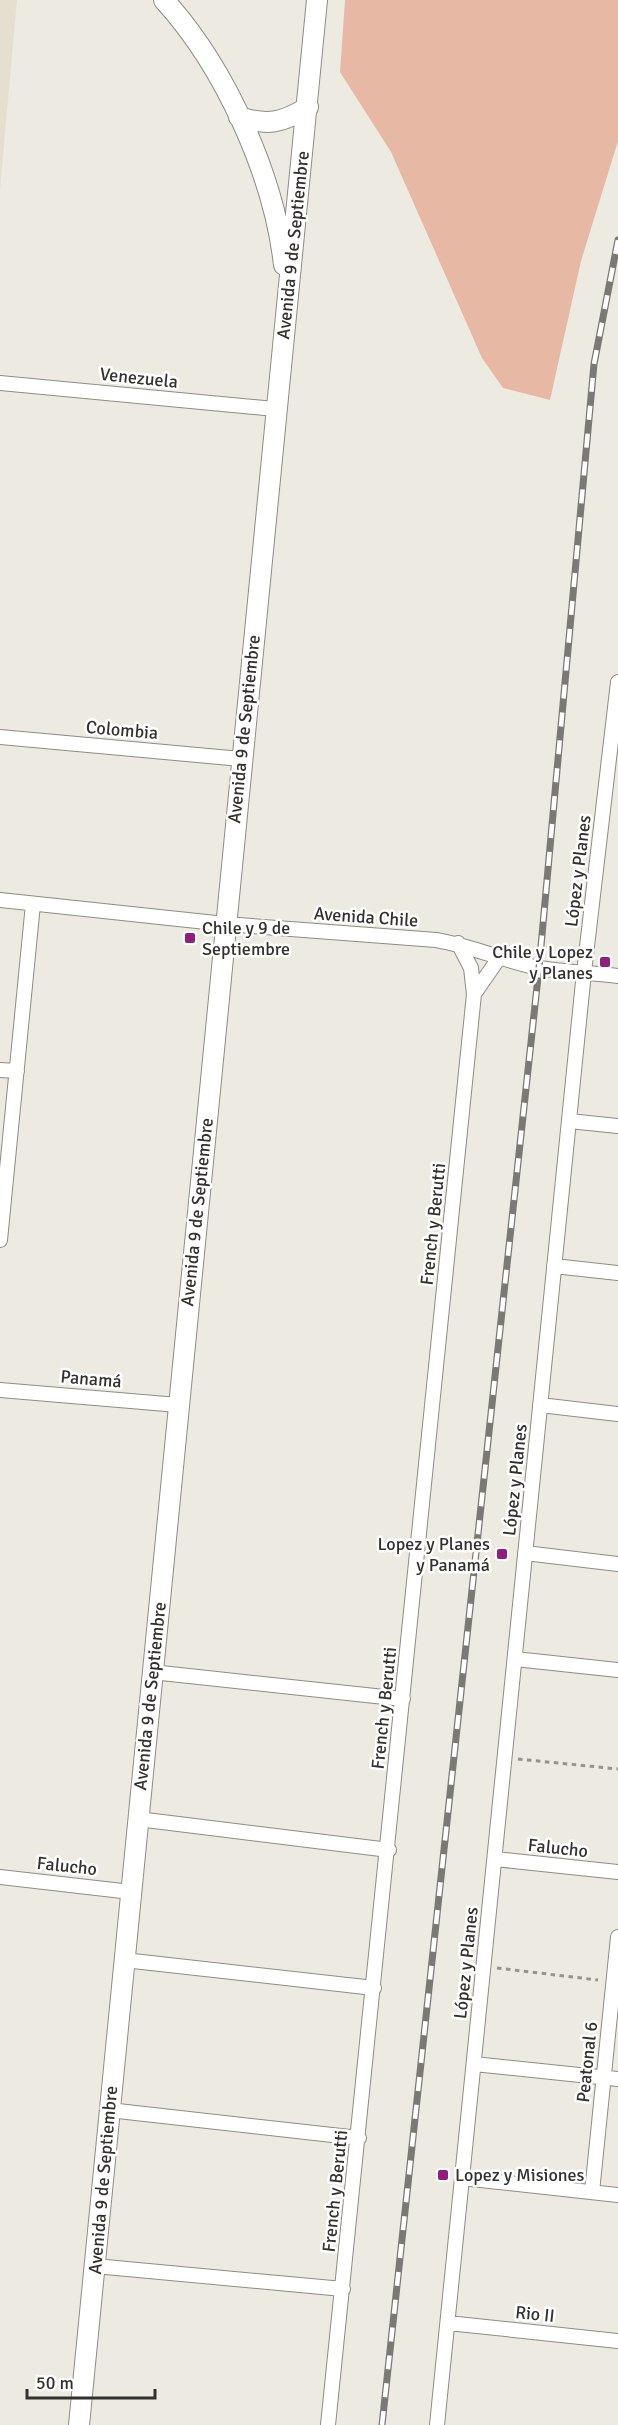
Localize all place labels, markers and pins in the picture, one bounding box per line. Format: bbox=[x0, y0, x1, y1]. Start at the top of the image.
place label: Chile y 9 de Septiembre bbox=[202, 917, 290, 960]
marker: Chile y 9 de Septiembre bbox=[183, 931, 197, 945]
place label: Chile y Lopez y Planes bbox=[492, 941, 593, 984]
marker: Chile y Lopez y Planes bbox=[598, 955, 612, 969]
place label: Lopez y Planes y Panamá bbox=[377, 1533, 490, 1576]
marker: Lopez y Planes y Panamá bbox=[495, 1547, 509, 1561]
place label: Lopez y Misiones bbox=[455, 2164, 585, 2186]
marker: Lopez y Misiones bbox=[436, 2168, 450, 2182]

